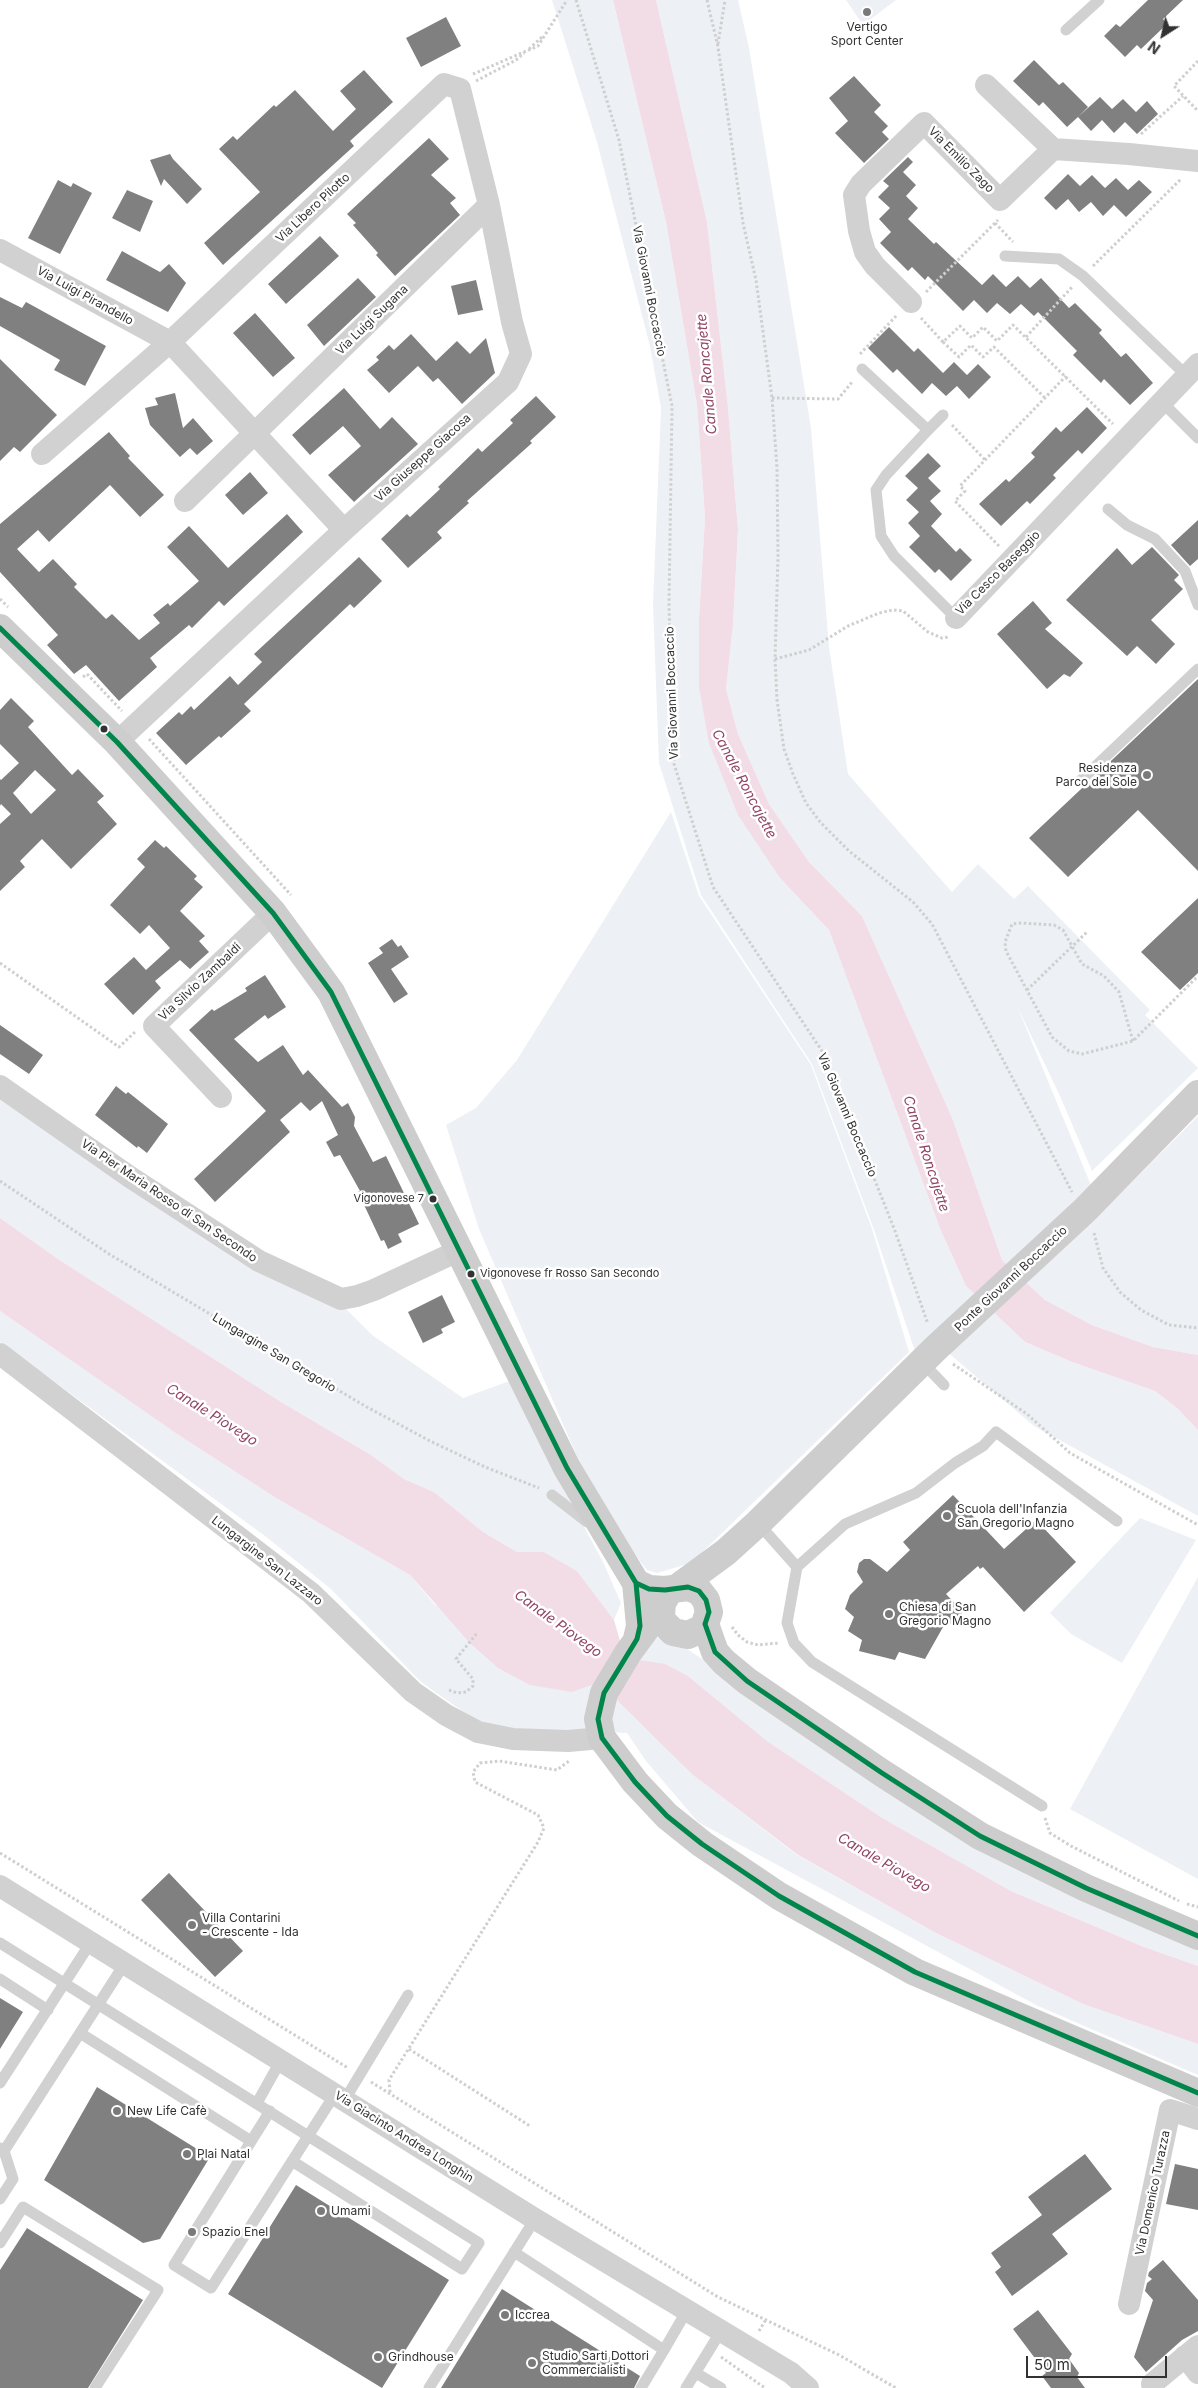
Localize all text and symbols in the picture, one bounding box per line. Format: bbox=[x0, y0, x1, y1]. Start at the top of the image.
marker: Vertigo Sport Center bbox=[861, 6, 873, 18]
north arrow bbox=[1138, 10, 1188, 60]
place label: Vertigo Sport Center bbox=[831, 20, 903, 48]
text: N bbox=[1145, 38, 1163, 58]
street label: Via Emilio Zago bbox=[925, 124, 997, 196]
street label: Via Libero Pilotto bbox=[273, 170, 353, 246]
street label: Via Giovanni Boccaccio bbox=[629, 224, 669, 358]
street label: Via Luigi Pirandello bbox=[34, 264, 136, 328]
street label: Via Luigi Sugana bbox=[333, 282, 411, 358]
water label: Canale Roncajette bbox=[693, 313, 721, 435]
street label: Via Giuseppe Giacosa bbox=[372, 411, 474, 505]
street label: Via Cesco Baseggio bbox=[953, 528, 1043, 618]
street label: Via Giovanni Boccaccio bbox=[662, 626, 682, 760]
unlabelled marker bbox=[99, 724, 109, 734]
water label: Canale Roncajette bbox=[708, 726, 780, 842]
place label: Residenza Parco del Sole bbox=[1055, 761, 1137, 789]
marker: Residenza Parco del Sole bbox=[1141, 769, 1153, 781]
street label: Via Silvio Zambaldi bbox=[156, 940, 244, 1024]
street label: Via Giovanni Boccaccio bbox=[814, 1051, 880, 1179]
water label: Canale Roncajette bbox=[899, 1094, 953, 1214]
street label: Via Pier Maria Rosso di San Secondo bbox=[78, 1137, 260, 1265]
place label: Vigonovese 7 bbox=[354, 1192, 424, 1206]
marker: Vigonovese 7 bbox=[428, 1194, 438, 1204]
street label: Ponte Giovanni Boccaccio bbox=[952, 1223, 1070, 1335]
place label: Vigonovese fr Rosso San Secondo bbox=[480, 1267, 659, 1281]
marker: Vigonovese fr Rosso San Secondo bbox=[466, 1269, 476, 1279]
street label: Lungargine San Gregorio bbox=[210, 1310, 338, 1396]
water label: Canale Piovego bbox=[163, 1380, 261, 1450]
place label: Scuola dell'Infanzia San Gregorio Magno bbox=[957, 1502, 1074, 1530]
marker: Scuola dell'Infanzia San Gregorio Magno bbox=[941, 1510, 953, 1522]
street label: Lungargine San Lazzaro bbox=[209, 1513, 325, 1609]
water label: Canale Piovego bbox=[511, 1587, 605, 1661]
place label: Chiesa di San Gregorio Magno bbox=[899, 1600, 991, 1628]
marker: Chiesa di San Gregorio Magno bbox=[883, 1608, 895, 1620]
water label: Canale Piovego bbox=[835, 1830, 933, 1896]
place label: Villa Contarini - Crescente - Ida bbox=[202, 1911, 299, 1939]
marker: Villa Contarini - Crescente - Ida bbox=[186, 1919, 198, 1931]
street label: Via Giacinto Andrea Longhin bbox=[332, 2088, 476, 2186]
place label: New Life Cafè bbox=[127, 2104, 207, 2118]
marker: New Life Cafè bbox=[111, 2105, 123, 2117]
street label: Via Domenico Turazza bbox=[1133, 2129, 1173, 2257]
place label: Plai Natal bbox=[197, 2147, 250, 2161]
marker: Plai Natal bbox=[181, 2148, 193, 2160]
place label: Umami bbox=[331, 2204, 371, 2218]
marker: Umami bbox=[315, 2205, 327, 2217]
place label: Spazio Enel bbox=[202, 2225, 268, 2239]
marker: Spazio Enel bbox=[186, 2226, 198, 2238]
place label: Iccrea bbox=[515, 2308, 550, 2322]
marker: Iccrea bbox=[499, 2309, 511, 2321]
scale bar bbox=[1028, 2346, 1169, 2378]
place label: Studio Sarti Dottori Commercialisti bbox=[542, 2349, 649, 2377]
place label: Grindhouse bbox=[388, 2350, 454, 2364]
marker: Grindhouse bbox=[372, 2351, 384, 2363]
text: 50 m bbox=[1034, 2355, 1070, 2374]
marker: Studio Sarti Dottori Commercialisti bbox=[526, 2357, 538, 2369]

